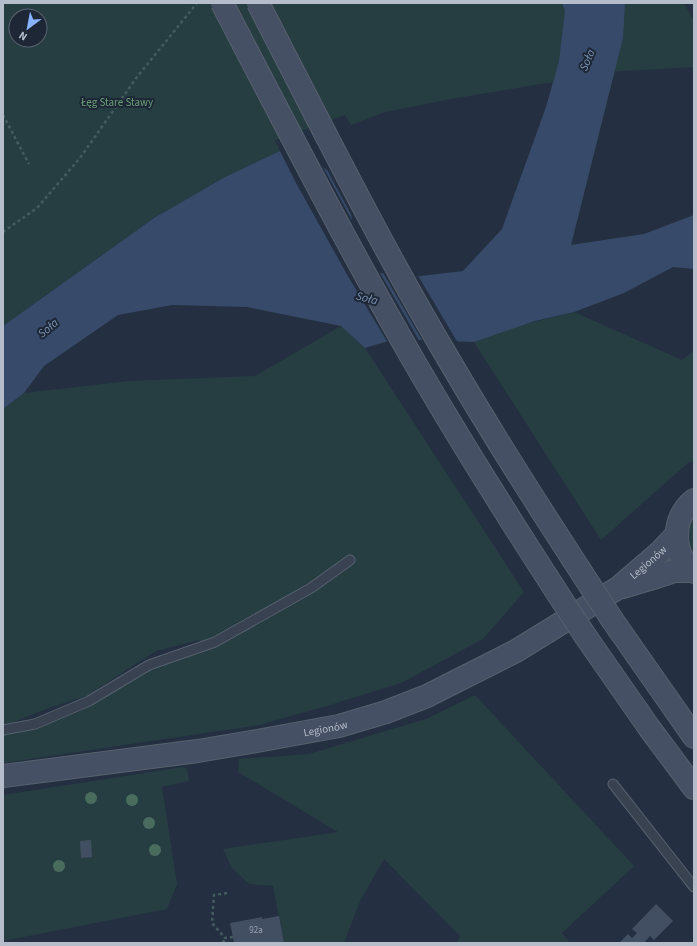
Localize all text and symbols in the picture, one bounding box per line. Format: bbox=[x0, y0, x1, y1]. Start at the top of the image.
north arrow bbox=[8, 8, 48, 48]
text: N bbox=[16, 28, 30, 44]
water label: Soła bbox=[575, 46, 600, 74]
park label: Łęg Stare Stawy bbox=[80, 95, 153, 110]
water label: Soła bbox=[354, 288, 380, 310]
water label: Soła bbox=[34, 314, 63, 342]
street label: Legionów bbox=[626, 542, 670, 583]
street label: Legionów bbox=[302, 717, 350, 740]
house number: 92a bbox=[249, 924, 263, 937]

